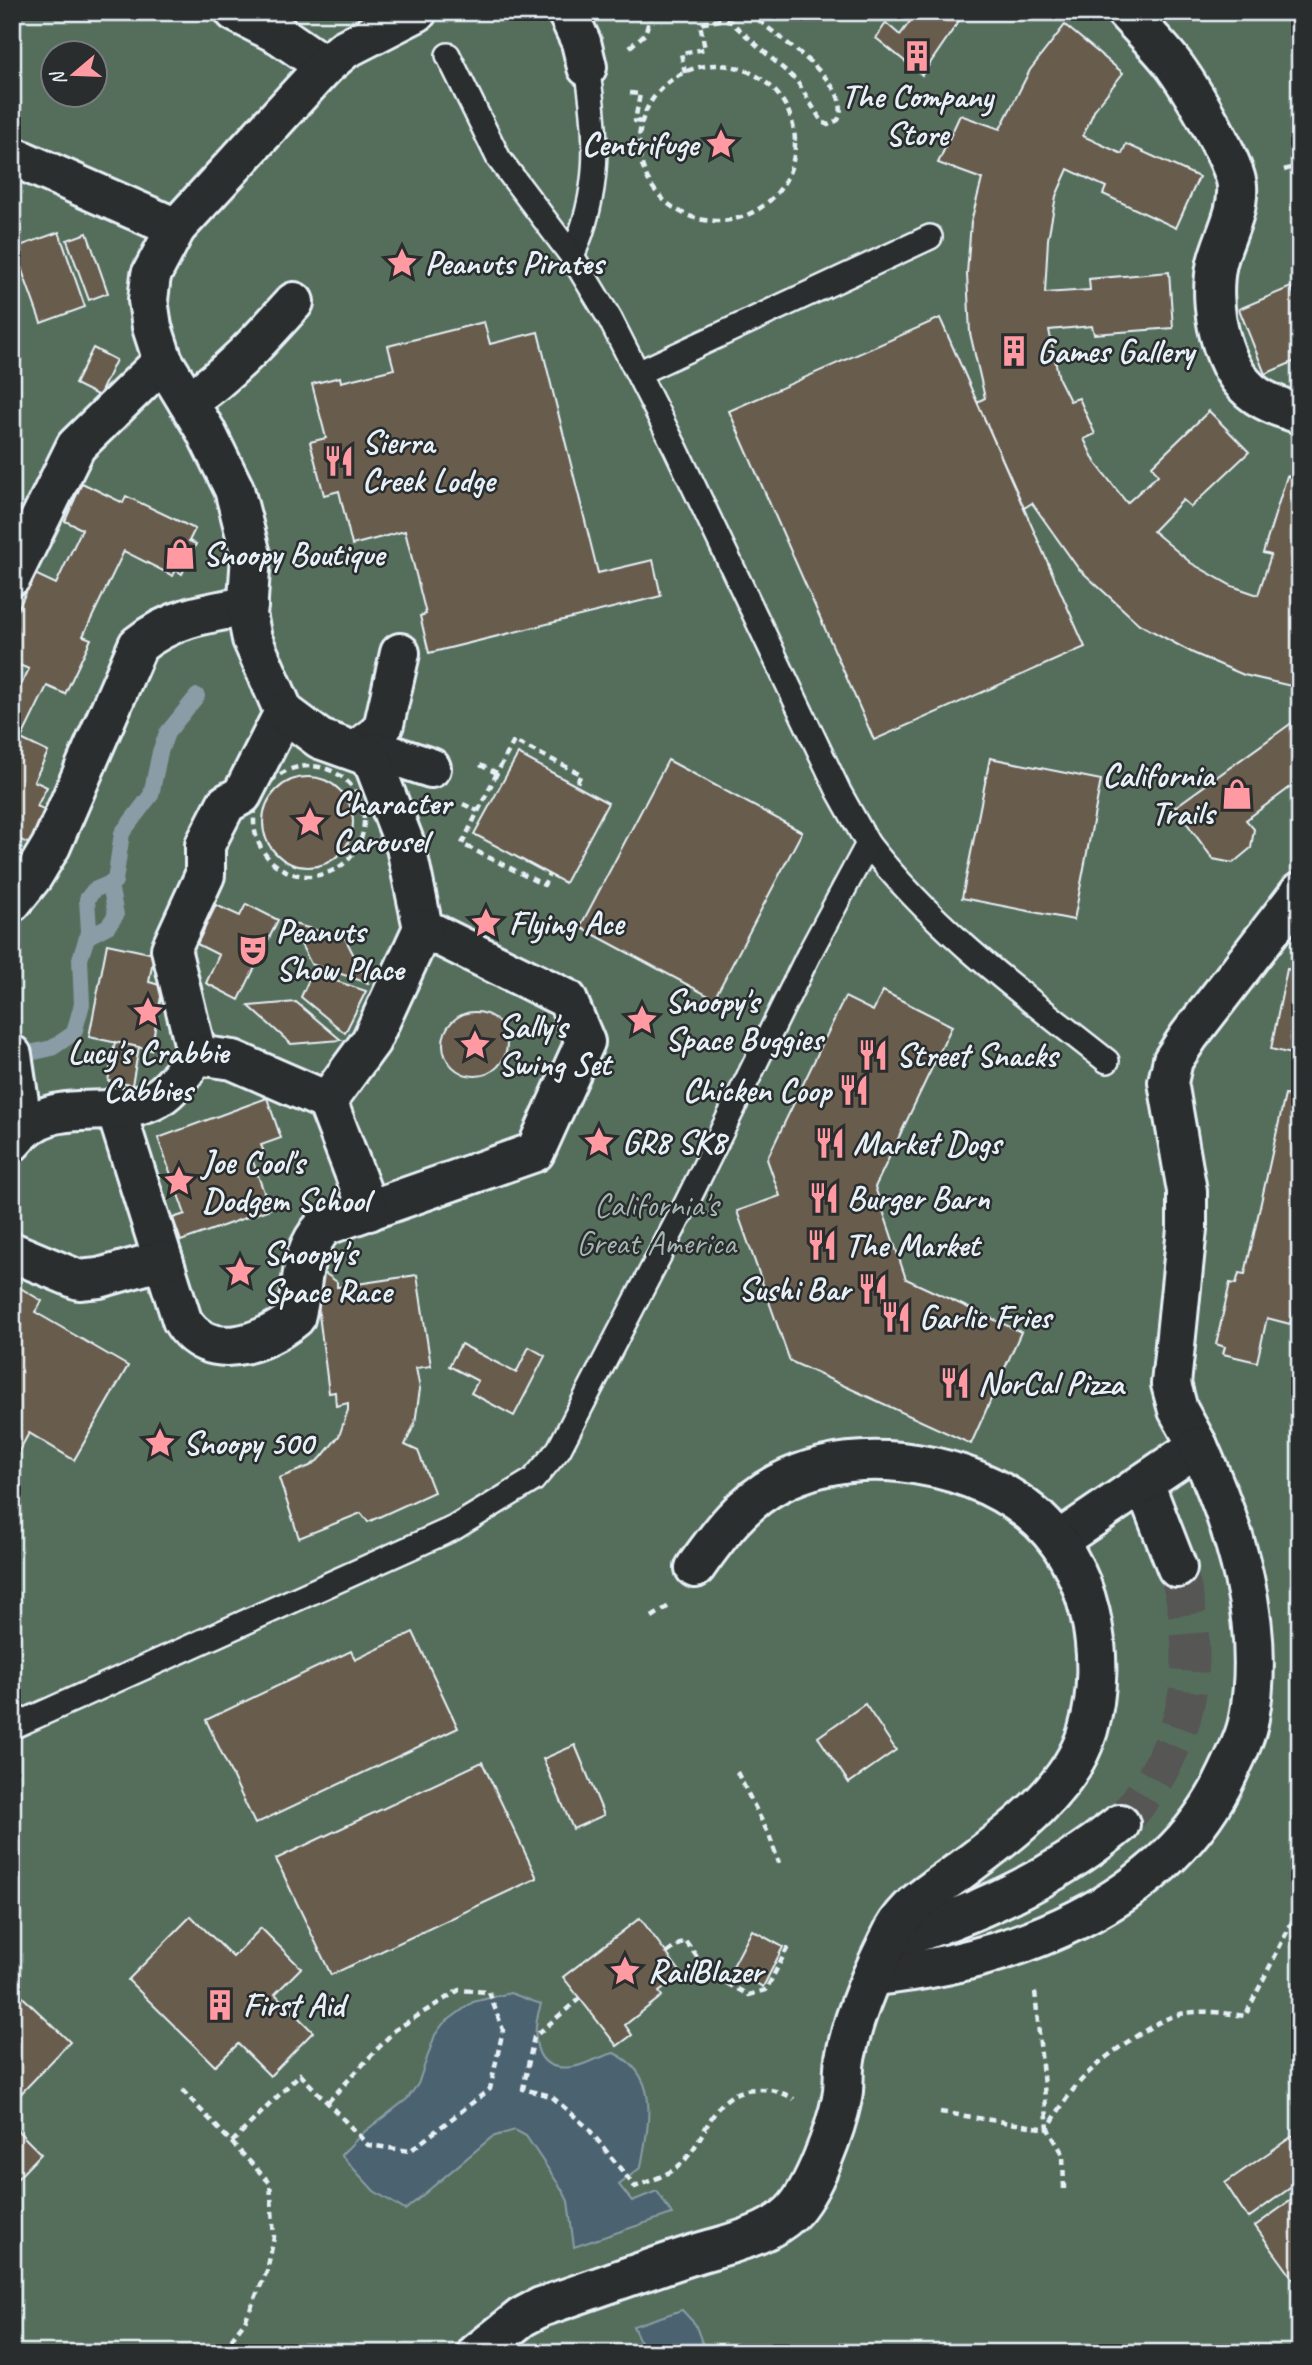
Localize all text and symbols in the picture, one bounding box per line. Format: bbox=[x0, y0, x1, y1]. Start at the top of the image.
north arrow bbox=[38, 38, 108, 108]
building icon: The Company Store bbox=[900, 39, 934, 73]
text: N bbox=[45, 67, 72, 89]
place label: The Company Store bbox=[841, 75, 995, 155]
place label: Centrifuge bbox=[582, 123, 701, 165]
place icon: Centrifuge bbox=[704, 127, 738, 161]
place label: Peanuts Pirates bbox=[425, 242, 607, 284]
place icon: Peanuts Pirates bbox=[385, 246, 419, 280]
place label: Games Gallery bbox=[1037, 330, 1198, 372]
building icon: Games Gallery bbox=[997, 334, 1031, 368]
place label: Sierra Creek Lodge bbox=[362, 421, 497, 501]
restaurant icon: Sierra Creek Lodge bbox=[322, 444, 356, 478]
place label: Snoopy Boutique bbox=[203, 533, 387, 575]
shop icon: Snoopy Boutique bbox=[163, 537, 197, 571]
place label: California Trails bbox=[1102, 754, 1217, 834]
shop icon: California Trails bbox=[1220, 777, 1254, 811]
place label: Character Carousel bbox=[333, 782, 454, 862]
place icon: Character Carousel bbox=[293, 805, 327, 839]
place label: Flying Ace bbox=[509, 902, 627, 944]
place icon: Flying Ace bbox=[469, 906, 503, 940]
place label: Peanuts Show Place bbox=[276, 910, 407, 990]
theatre icon: Peanuts Show Place bbox=[236, 933, 270, 967]
place label: Snoopy's Space Buggies bbox=[665, 980, 826, 1060]
place icon: Lucy's Crabbie Cabbies bbox=[131, 995, 165, 1029]
place icon: Snoopy's Space Buggies bbox=[625, 1003, 659, 1037]
place label: Sally's Swing Set bbox=[498, 1005, 614, 1085]
place icon: Sally's Swing Set bbox=[458, 1028, 492, 1062]
place label: Lucy's Crabbie Cabbies bbox=[68, 1031, 231, 1111]
place label: Street Snacks bbox=[896, 1034, 1061, 1076]
restaurant icon: Street Snacks bbox=[856, 1038, 890, 1072]
place label: Chicken Coop bbox=[683, 1069, 834, 1111]
restaurant icon: Chicken Coop bbox=[837, 1073, 871, 1107]
place label: GR8 SK8 bbox=[622, 1121, 730, 1163]
place label: Market Dogs bbox=[853, 1122, 1004, 1164]
place icon: GR8 SK8 bbox=[582, 1125, 616, 1159]
restaurant icon: Market Dogs bbox=[813, 1126, 847, 1160]
place label: Joe Cool's Dodgem School bbox=[200, 1141, 376, 1221]
place icon: Joe Cool's Dodgem School bbox=[162, 1164, 196, 1198]
place label: Burger Barn bbox=[847, 1177, 990, 1219]
restaurant icon: Burger Barn bbox=[807, 1181, 841, 1215]
park label: California's Great America bbox=[576, 1184, 738, 1264]
place label: The Market bbox=[845, 1224, 982, 1266]
restaurant icon: The Market bbox=[805, 1228, 839, 1262]
place label: Snoopy's Space Race bbox=[263, 1232, 394, 1312]
place icon: Snoopy's Space Race bbox=[223, 1255, 257, 1289]
place label: Sushi Bar bbox=[738, 1268, 853, 1310]
restaurant icon: Sushi Bar bbox=[856, 1272, 890, 1306]
place label: Garlic Fries bbox=[919, 1296, 1054, 1338]
restaurant icon: Garlic Fries bbox=[879, 1300, 913, 1334]
place label: NorCal Pizza bbox=[978, 1362, 1126, 1404]
restaurant icon: NorCal Pizza bbox=[938, 1366, 972, 1400]
place label: Snoopy 500 bbox=[183, 1422, 317, 1464]
place icon: Snoopy 500 bbox=[143, 1426, 177, 1460]
place label: RailBlazer bbox=[648, 1950, 767, 1992]
place icon: RailBlazer bbox=[608, 1954, 642, 1988]
place label: First Aid bbox=[243, 1984, 350, 2026]
building icon: First Aid bbox=[203, 1988, 237, 2022]

